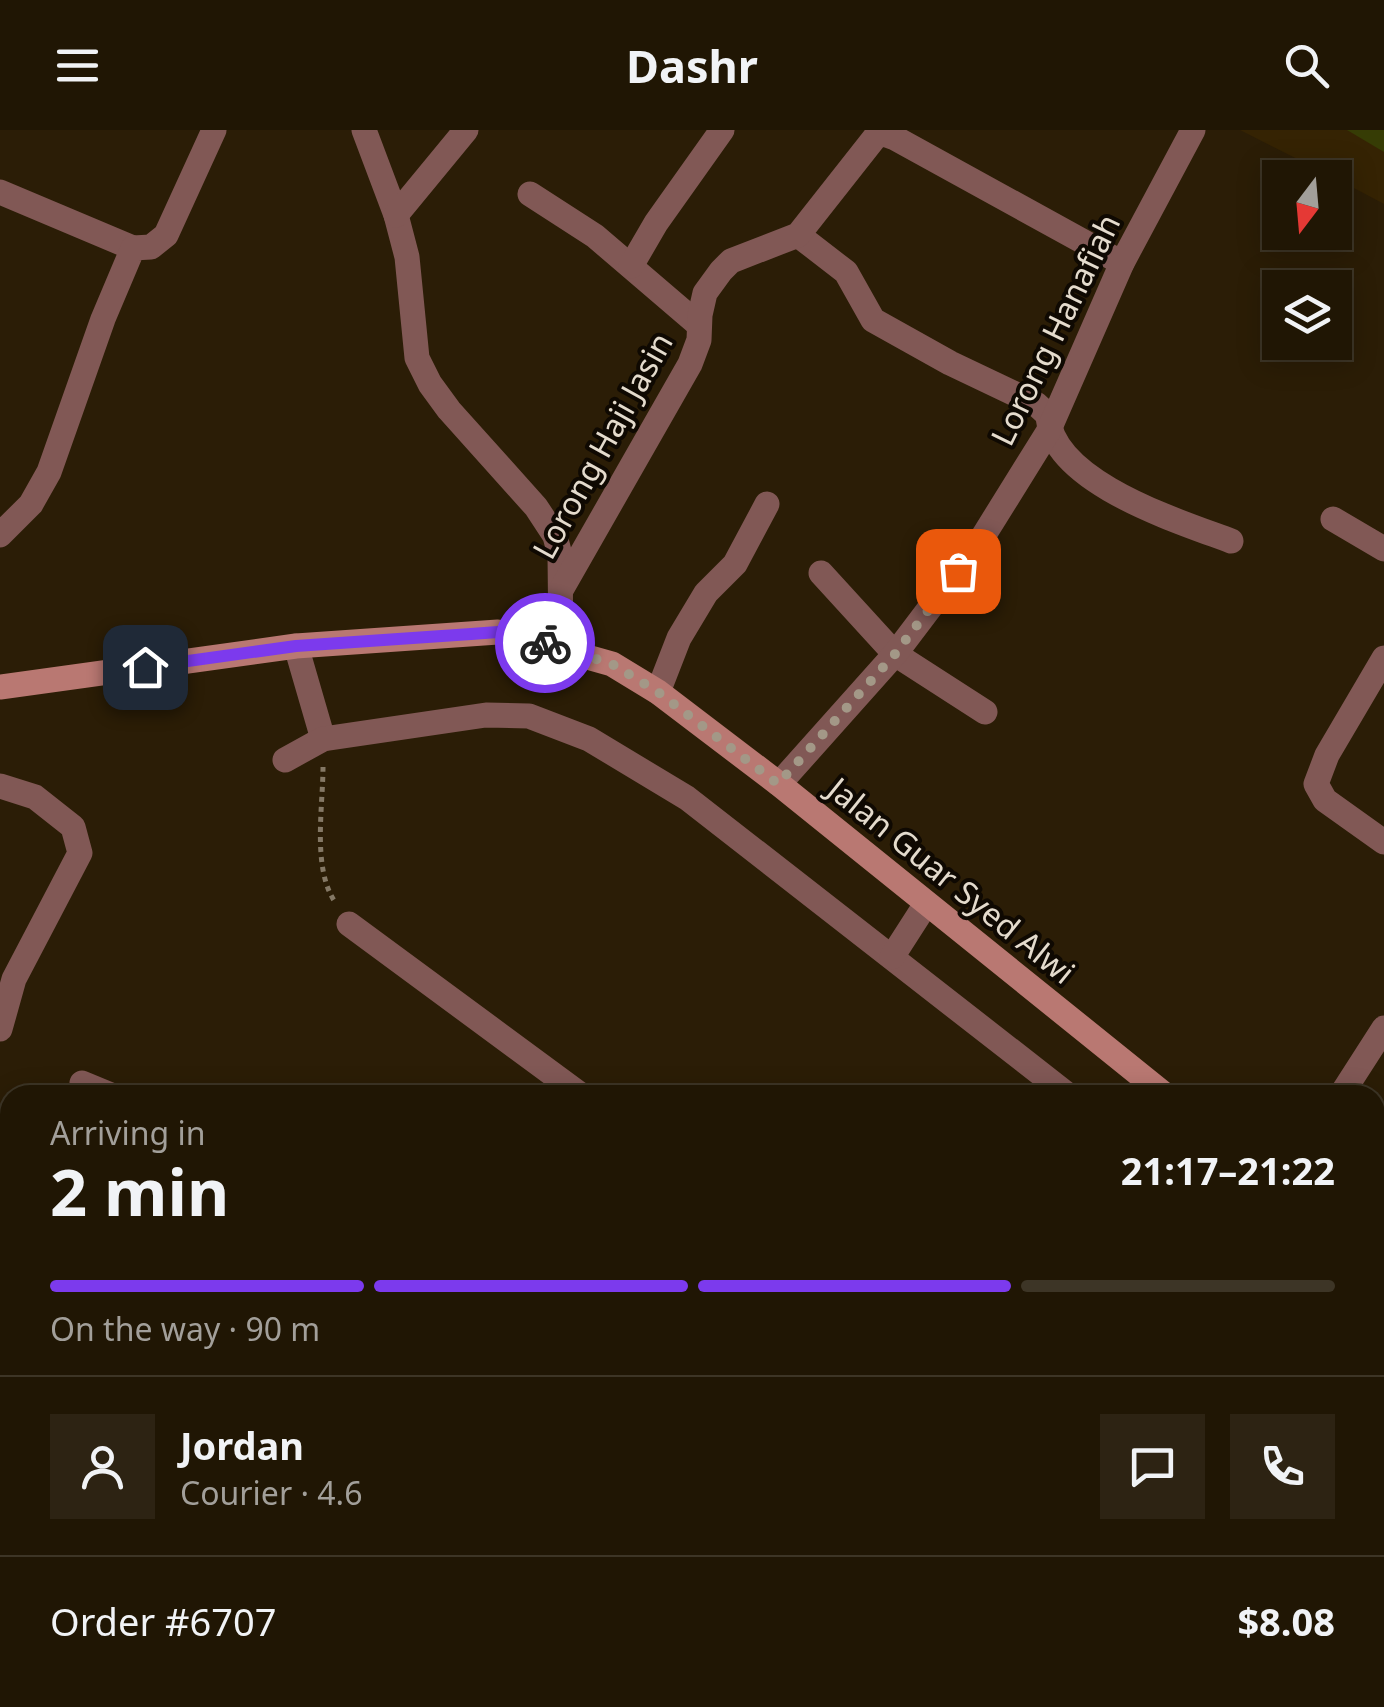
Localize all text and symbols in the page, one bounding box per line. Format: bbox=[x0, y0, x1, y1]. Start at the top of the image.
text: Dashr bbox=[626, 35, 758, 96]
icon: menu bbox=[50, 38, 105, 93]
icon: search bbox=[1279, 38, 1334, 93]
north arrow bbox=[1262, 160, 1352, 250]
map controls bbox=[1262, 160, 1352, 360]
street label: Lorong Hanafiah bbox=[980, 207, 1129, 452]
button: layers bbox=[1262, 270, 1352, 360]
street label: Lorong Haji Jasin bbox=[522, 324, 682, 566]
pin bbox=[916, 529, 1001, 614]
icon: bag bbox=[931, 544, 986, 599]
courier bbox=[495, 593, 595, 693]
icon: bike bbox=[518, 616, 573, 671]
pin bbox=[103, 625, 188, 710]
icon: home bbox=[118, 640, 173, 695]
street label: Jalan Guar Syed Alwi bbox=[817, 765, 1084, 993]
text: Arriving in bbox=[50, 1111, 205, 1154]
text: 21:17–21:22 bbox=[1121, 1144, 1335, 1196]
text: 2 min bbox=[50, 1147, 229, 1235]
text: On the way · 90 m bbox=[50, 1307, 320, 1350]
button: person bbox=[50, 1414, 155, 1519]
button: chat bbox=[1100, 1414, 1205, 1519]
button: phone bbox=[1230, 1414, 1335, 1519]
text: Jordan bbox=[180, 1419, 304, 1471]
text: Courier · 4.6 bbox=[180, 1471, 363, 1514]
text: Order #6707 bbox=[50, 1595, 276, 1647]
text: $8.08 bbox=[1237, 1595, 1335, 1647]

